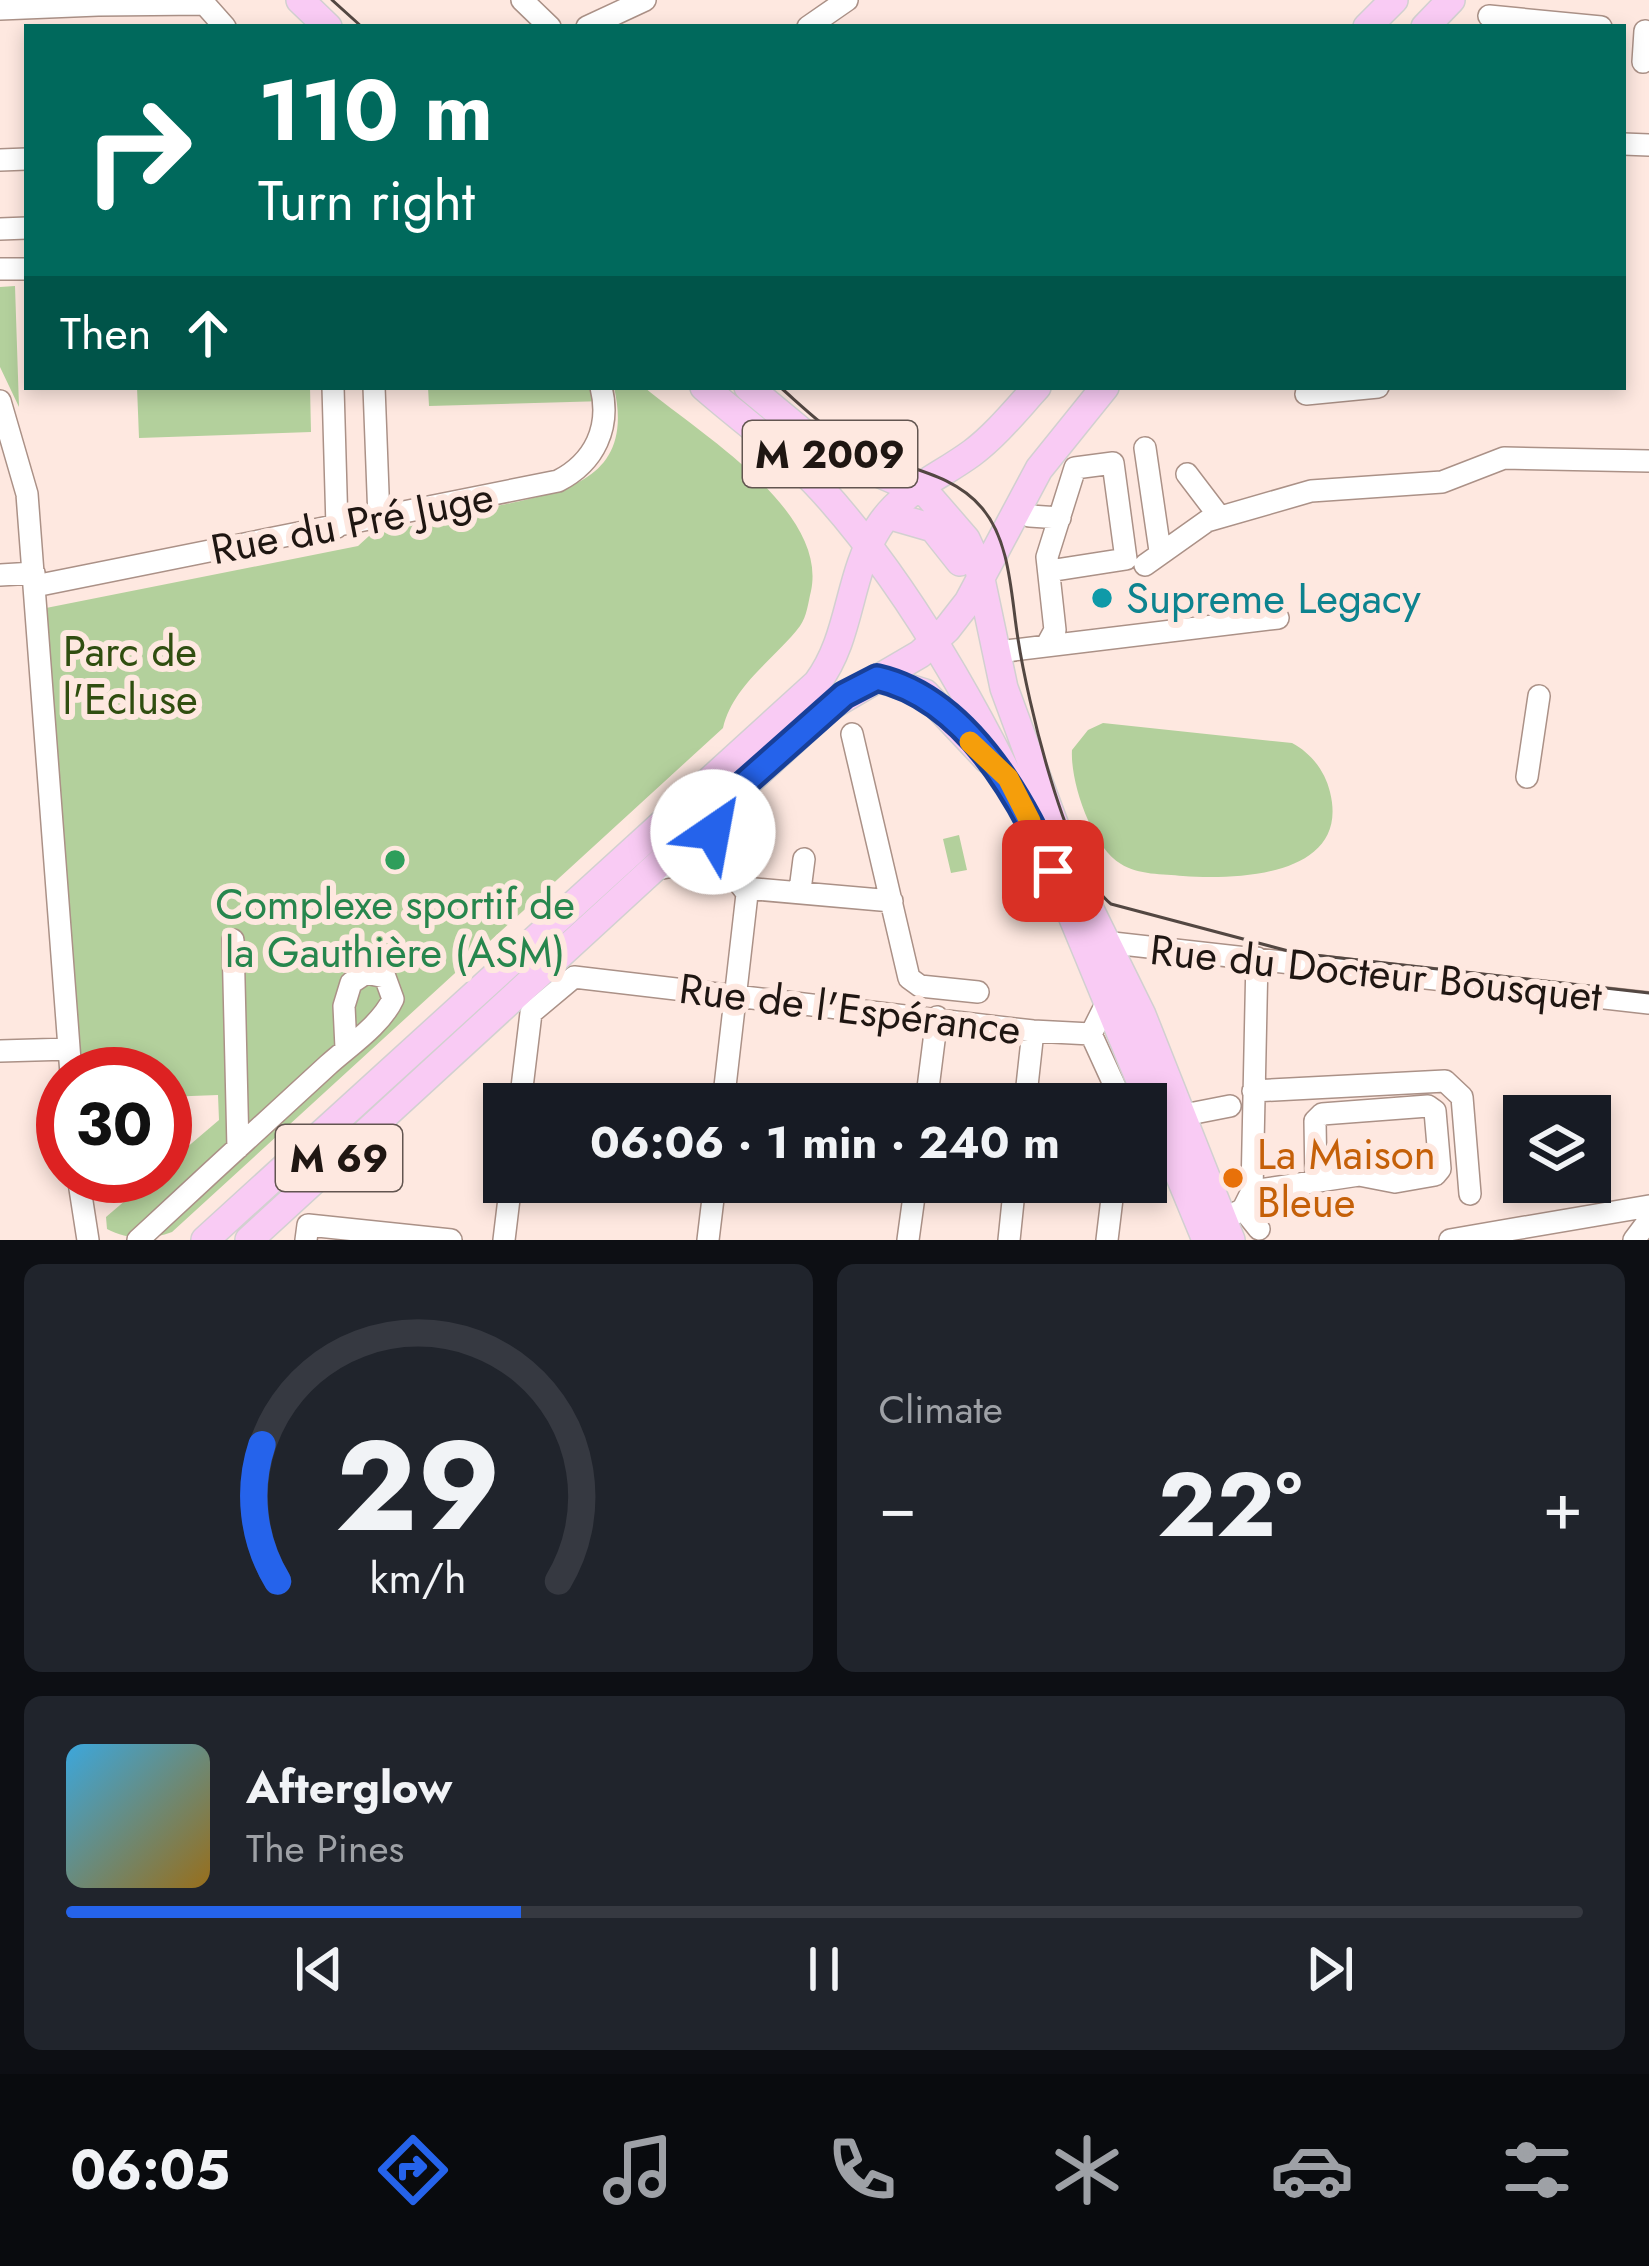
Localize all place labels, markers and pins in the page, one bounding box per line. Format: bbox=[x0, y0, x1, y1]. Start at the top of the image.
place label: Supreme Legacy bbox=[1126, 568, 1421, 629]
marker: Supreme Legacy bbox=[1089, 585, 1115, 611]
pin bbox=[1002, 820, 1104, 922]
marker: Complexe sportif de la Gauthière (ASM) bbox=[382, 847, 408, 873]
place label: Complexe sportif de la Gauthière (ASM) bbox=[215, 874, 575, 983]
place label: La Maison Bleue bbox=[1257, 1124, 1436, 1233]
marker: La Maison Bleue bbox=[1220, 1165, 1246, 1191]

